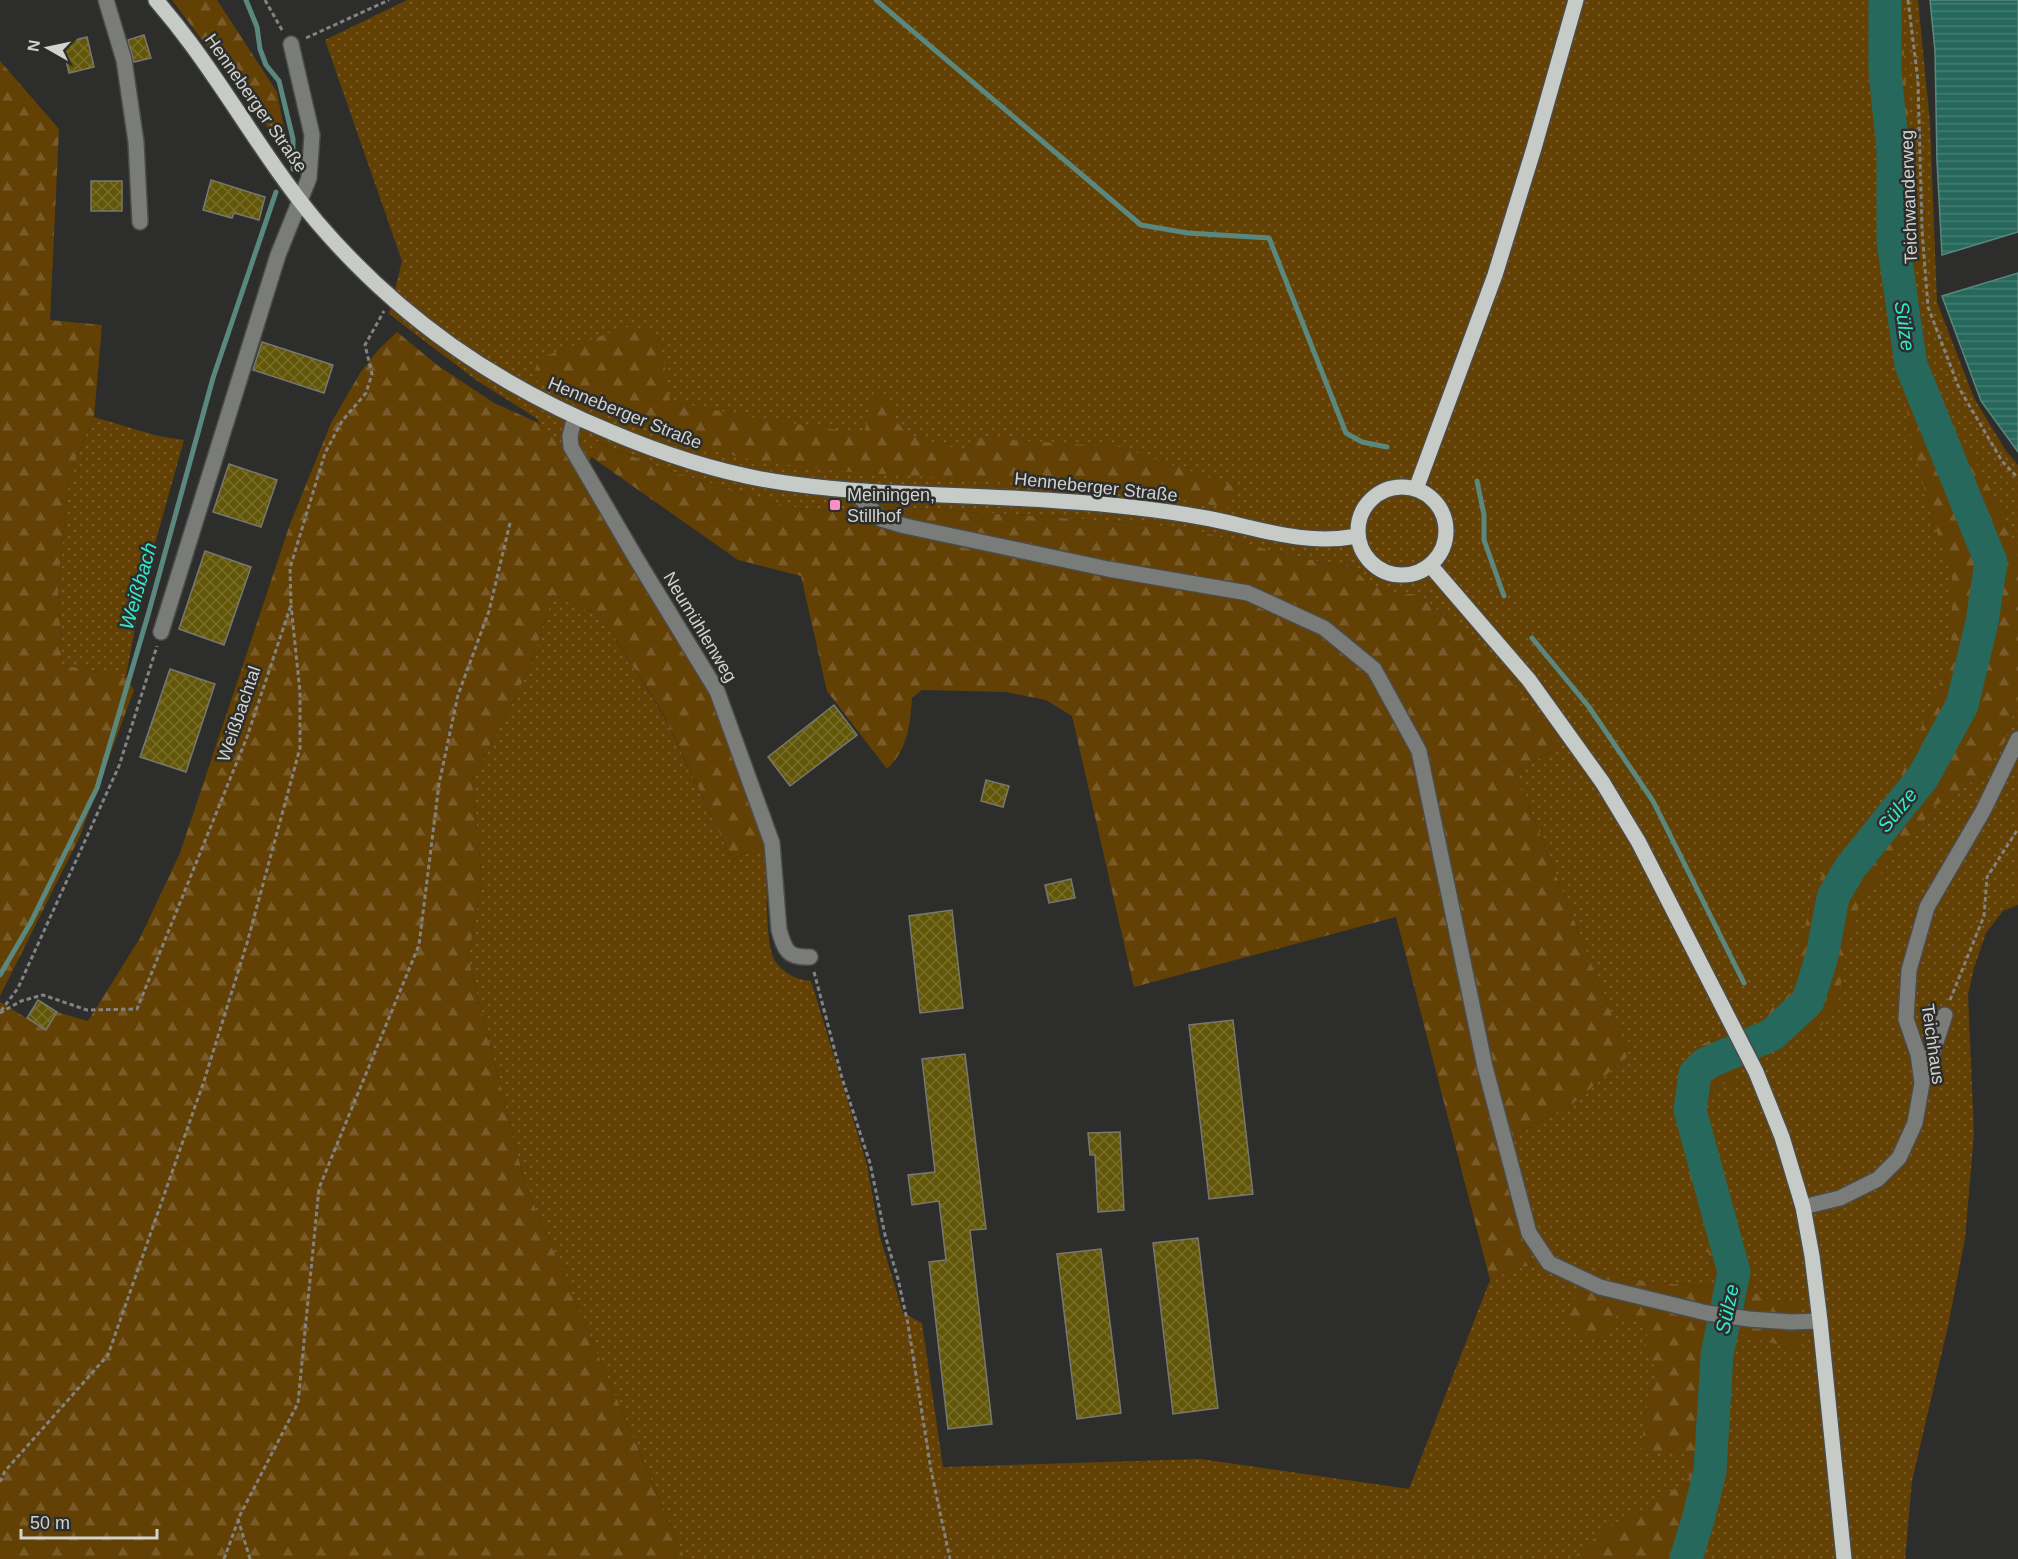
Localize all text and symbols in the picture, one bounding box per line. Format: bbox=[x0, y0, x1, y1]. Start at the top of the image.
north arrow bbox=[18, 18, 78, 78]
street label: Henneberger Straße bbox=[201, 30, 311, 176]
text: N bbox=[24, 39, 43, 53]
street label: Teichwanderweg bbox=[1897, 130, 1921, 264]
water label: Sülze bbox=[1891, 300, 1919, 352]
street label: Henneberger Straße bbox=[545, 373, 705, 453]
street label: Henneberger Straße bbox=[1013, 468, 1179, 506]
place label: Meiningen, Stillhof bbox=[847, 485, 935, 526]
marker: Meiningen, Stillhof bbox=[828, 498, 842, 512]
water label: Weißbach bbox=[115, 540, 161, 632]
street label: Neumühlenweg bbox=[659, 568, 741, 686]
street label: Weißbachtal bbox=[213, 664, 265, 764]
water label: Sülze bbox=[1873, 784, 1921, 836]
street label: Teichhaus bbox=[1917, 1002, 1949, 1086]
water label: Sülze bbox=[1711, 1282, 1743, 1336]
scale bar bbox=[21, 1502, 158, 1540]
text: 50 m bbox=[30, 1513, 70, 1533]

